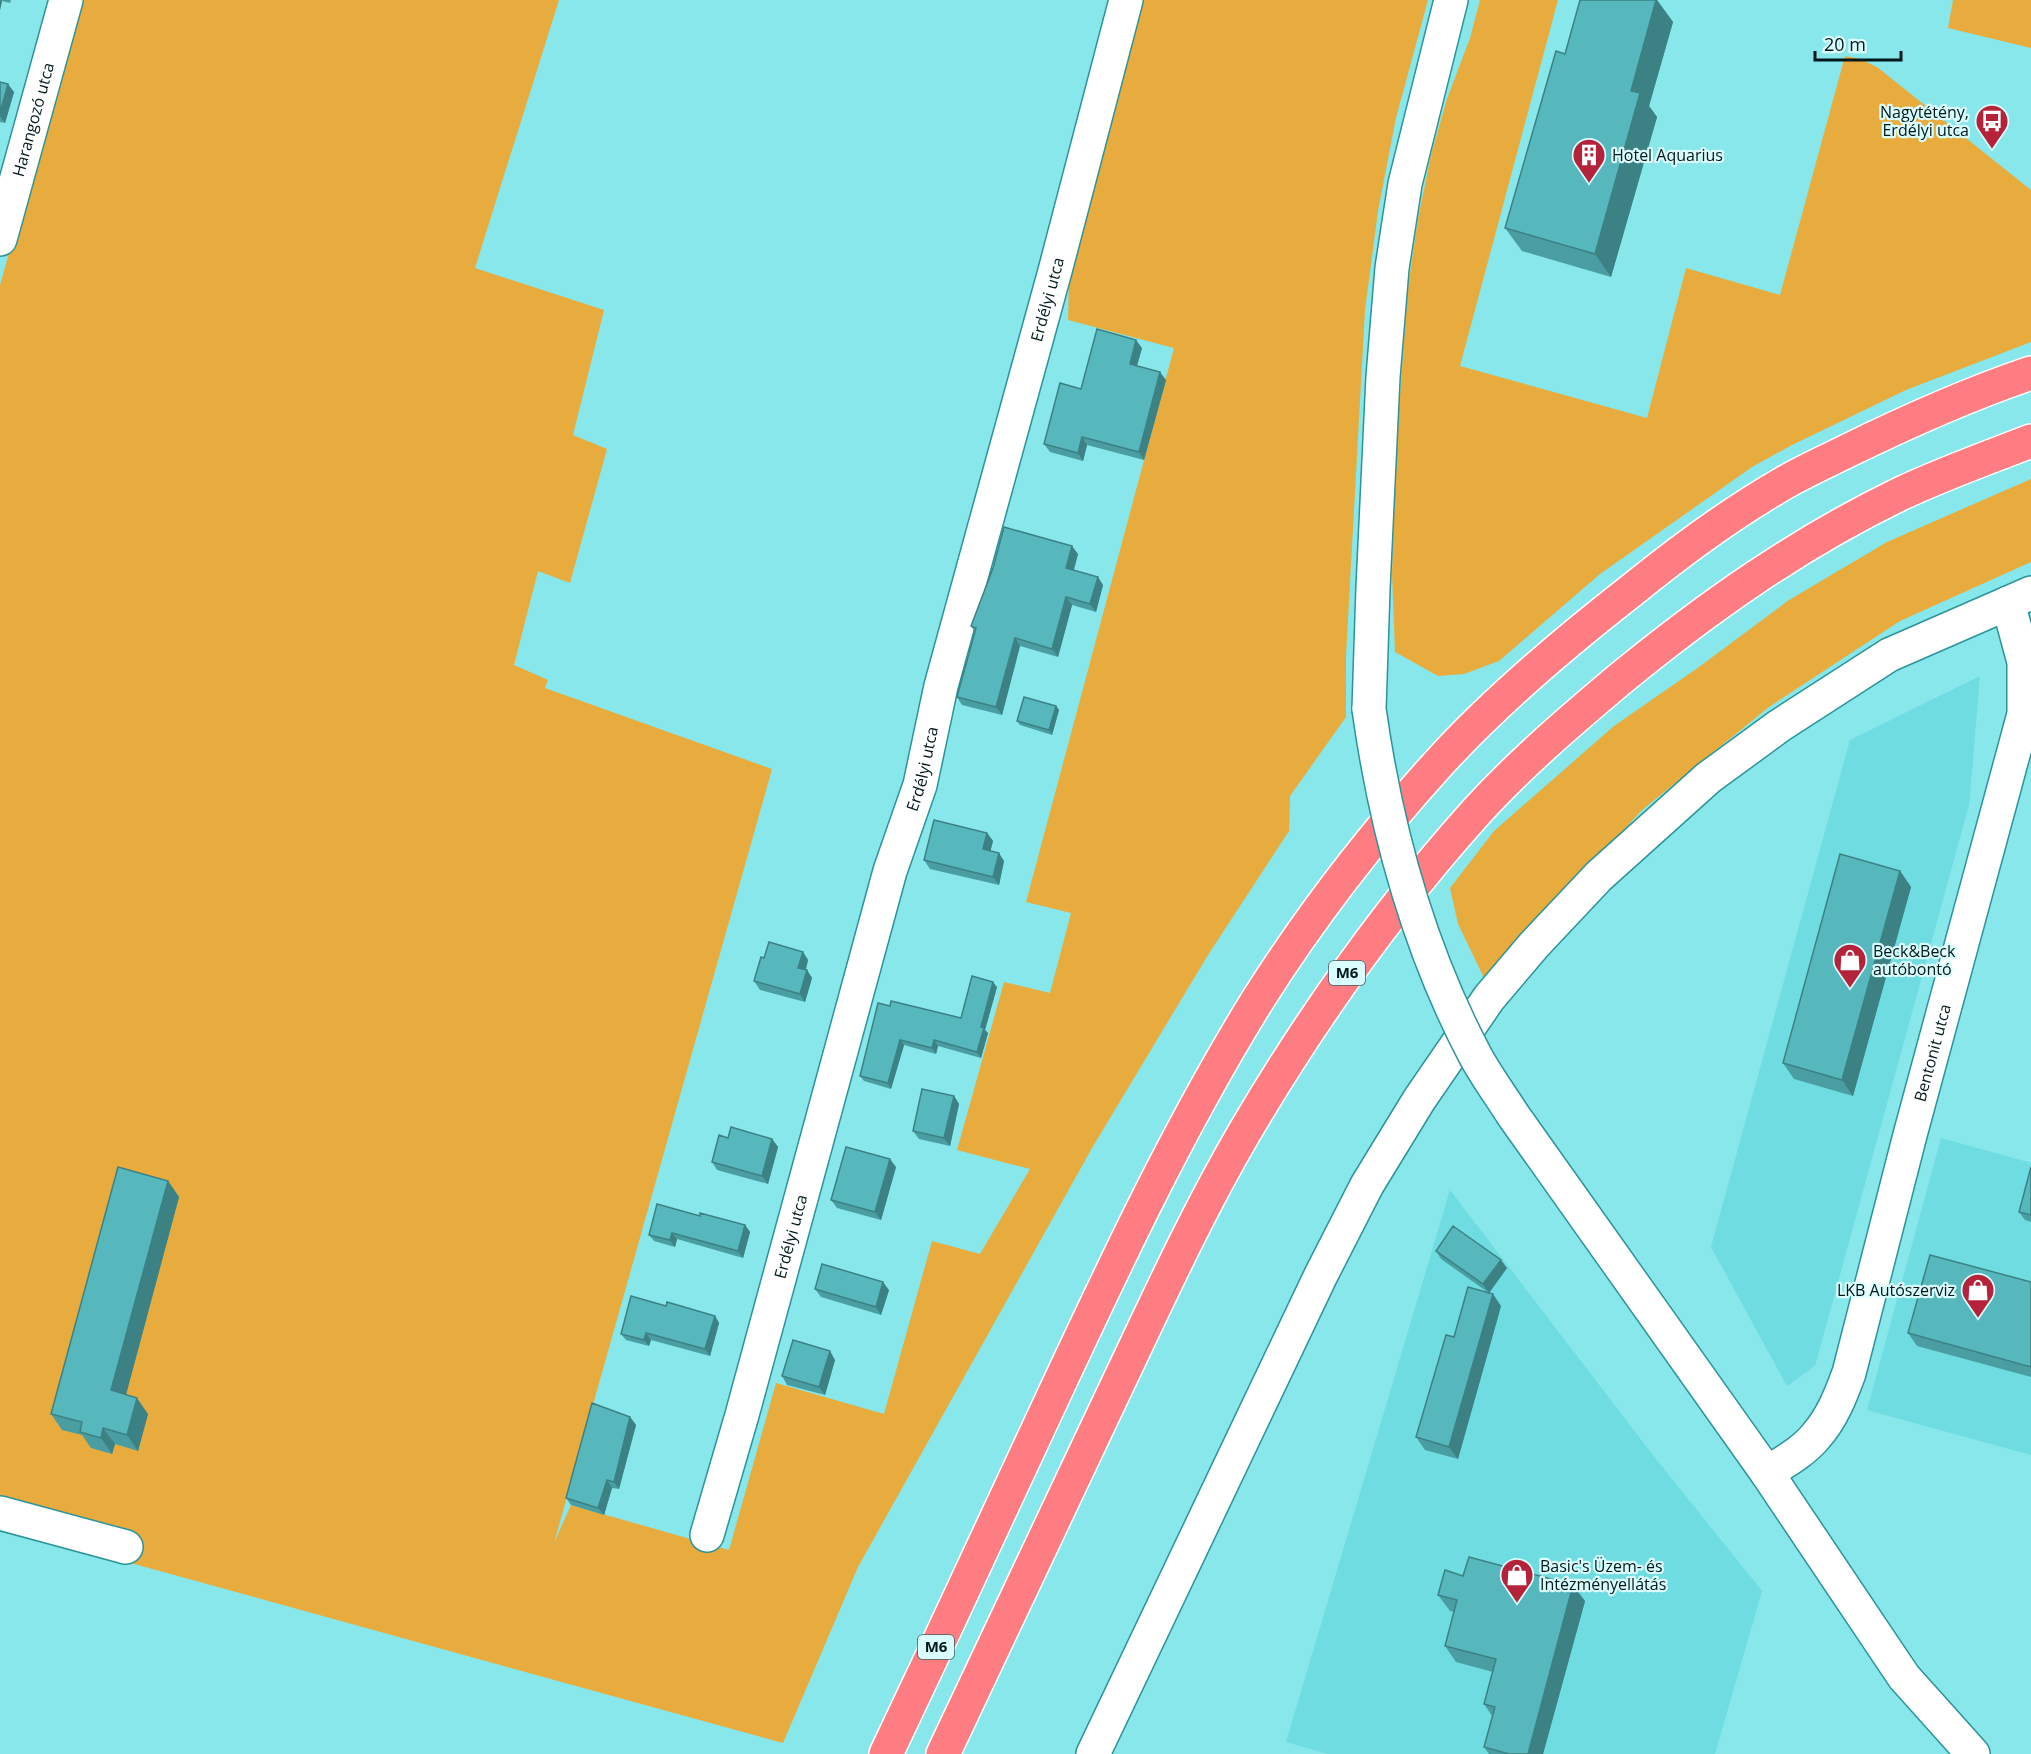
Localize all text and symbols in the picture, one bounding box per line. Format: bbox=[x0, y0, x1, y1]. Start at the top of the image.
scale bar bbox=[1815, 24, 1900, 62]
text: 20 m bbox=[1824, 32, 1866, 56]
street label: Harangozó utca bbox=[7, 60, 59, 179]
place label: Nagytétény, Erdélyi utca bbox=[1880, 101, 1969, 141]
bus stop icon: Nagytétény, Erdélyi utca bbox=[1974, 103, 2010, 150]
building icon: Hotel Aquarius bbox=[1571, 137, 1607, 184]
place label: Hotel Aquarius bbox=[1612, 144, 1723, 166]
street label: Erdélyi utca bbox=[1025, 255, 1069, 344]
street label: Erdélyi utca bbox=[901, 725, 943, 814]
place label: Beck&Beck autóbontó bbox=[1873, 940, 1956, 980]
shop icon: Beck&Beck autóbontó bbox=[1832, 942, 1868, 989]
road number: M6 bbox=[1329, 961, 1365, 985]
street label: Bentonit utca bbox=[1909, 1002, 1956, 1104]
street label: Erdélyi utca bbox=[769, 1192, 813, 1281]
shop icon: LKB Autószerviz bbox=[1960, 1272, 1996, 1319]
place label: LKB Autószerviz bbox=[1837, 1279, 1955, 1301]
place label: Basic's Üzem- és Intézményellátás bbox=[1540, 1555, 1666, 1595]
shop icon: Basic's Üzem- és Intézményellátás bbox=[1499, 1557, 1535, 1604]
road number: M6 bbox=[918, 1635, 954, 1659]

